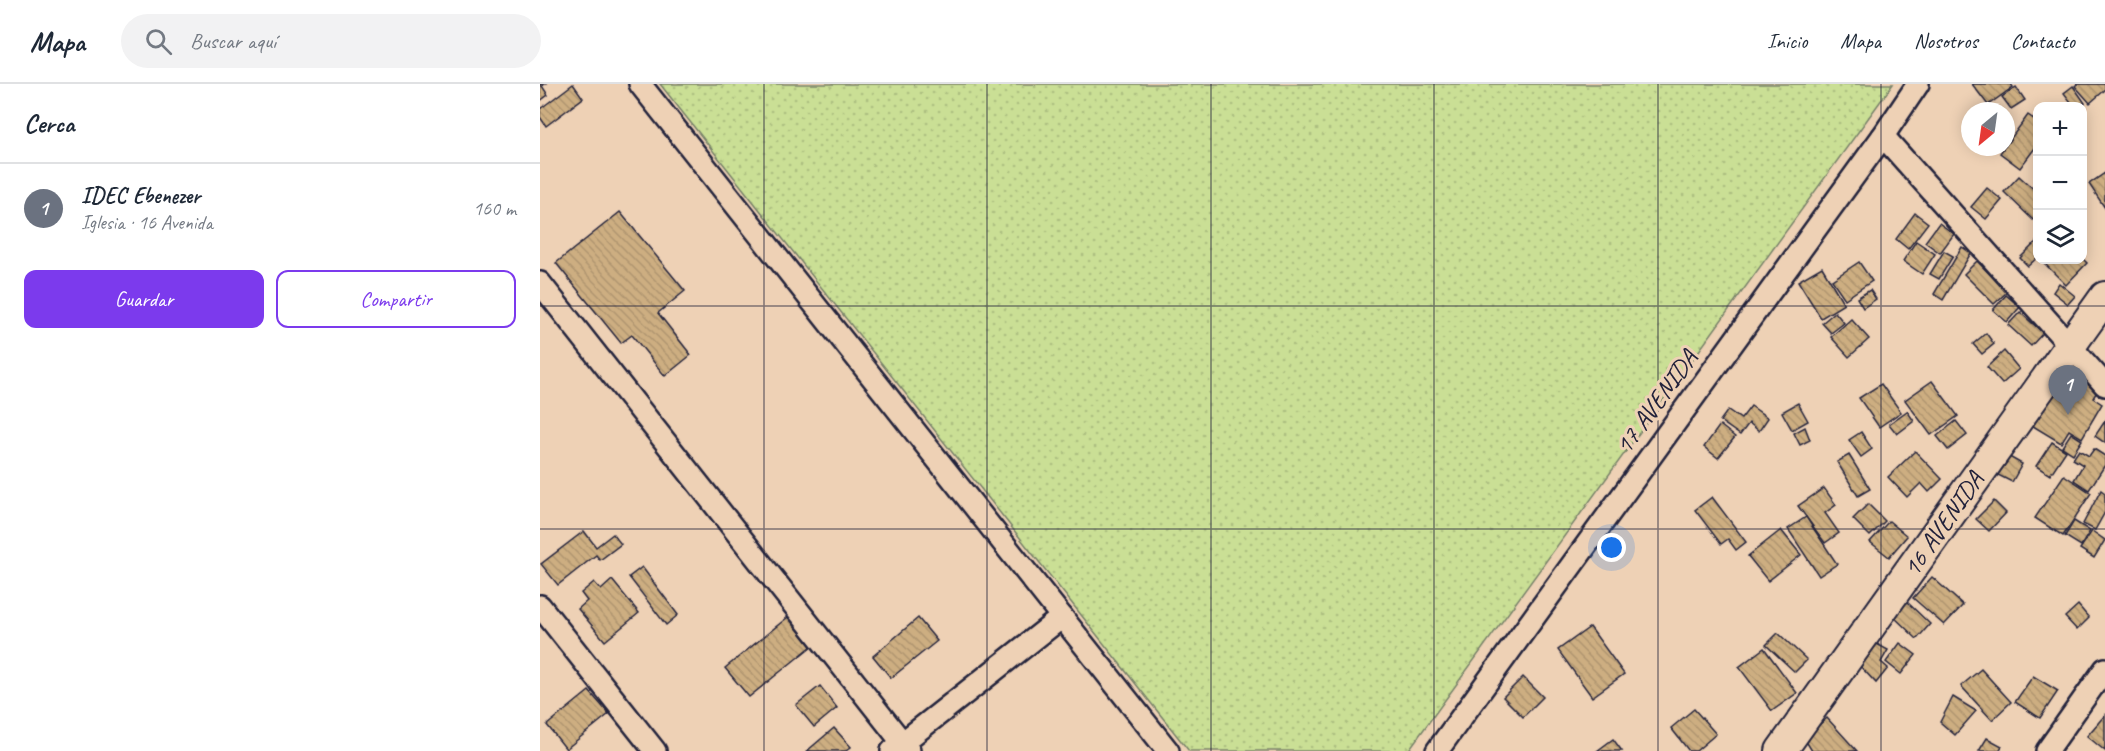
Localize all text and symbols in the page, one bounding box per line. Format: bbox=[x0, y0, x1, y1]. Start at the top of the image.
search box bbox=[121, 14, 541, 68]
text: Mapa bbox=[30, 24, 85, 59]
icon: search bbox=[142, 25, 175, 58]
text: Buscar aquí bbox=[190, 27, 276, 55]
text: Inicio bbox=[1767, 28, 1807, 54]
text: Mapa bbox=[1840, 28, 1881, 54]
text: Nosotros bbox=[1914, 28, 1978, 54]
text: Contacto bbox=[2011, 28, 2075, 54]
north arrow bbox=[1961, 102, 2015, 156]
map controls bbox=[2033, 102, 2087, 264]
button: + bbox=[2033, 102, 2087, 156]
text: Cerca bbox=[24, 107, 74, 140]
button: − bbox=[2033, 156, 2087, 210]
text: IDEC Ebenezer bbox=[81, 182, 200, 210]
text: 1 bbox=[39, 196, 48, 221]
text: 160 m bbox=[473, 196, 516, 221]
text: Iglesia · 16 Avenida bbox=[81, 210, 213, 235]
button: layers bbox=[2033, 210, 2087, 264]
button: Guardar bbox=[24, 270, 264, 328]
button: Compartir bbox=[276, 270, 516, 328]
street label: 17 AVENIDA bbox=[1607, 342, 1706, 460]
pin: 1 bbox=[2048, 366, 2087, 415]
street label: 16 AVENIDA bbox=[1895, 464, 1992, 583]
your location bbox=[1597, 533, 1626, 562]

